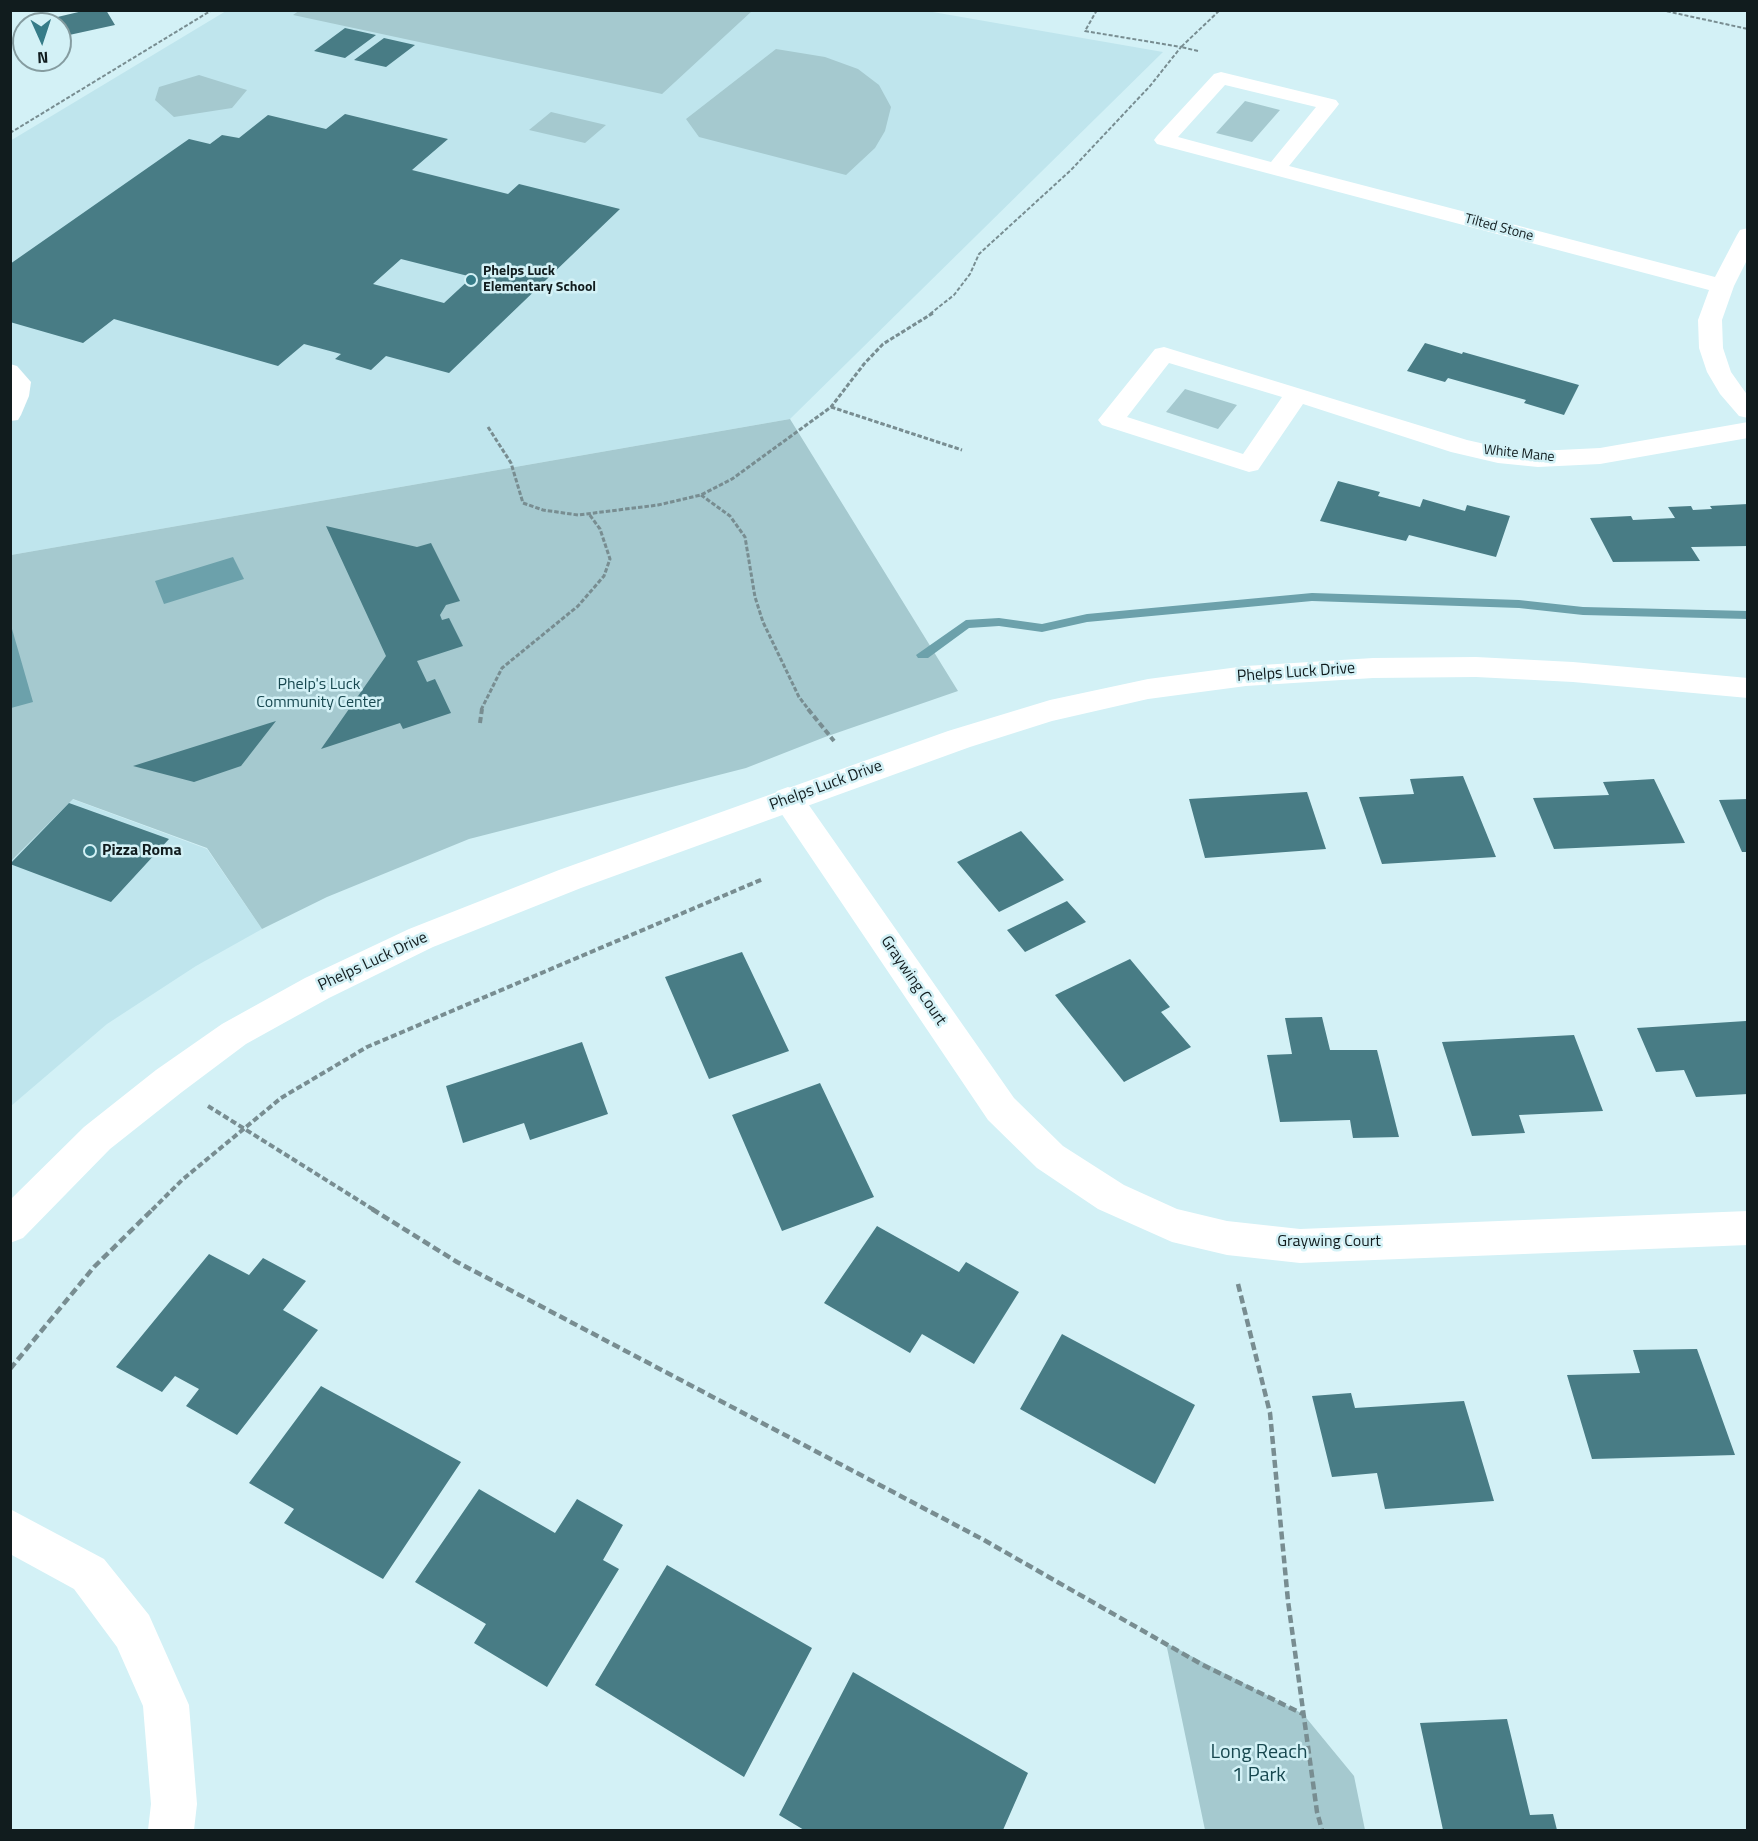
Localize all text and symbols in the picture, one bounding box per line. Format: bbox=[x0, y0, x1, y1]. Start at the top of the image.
north arrow bbox=[12, 12, 72, 72]
text: N bbox=[37, 46, 49, 70]
street label: Tilted Stone bbox=[1463, 211, 1535, 245]
place label: Phelps Luck Elementary School bbox=[483, 264, 596, 296]
marker: Phelps Luck Elementary School bbox=[464, 273, 478, 287]
street label: White Mane bbox=[1483, 442, 1555, 466]
street label: Phelps Luck Drive bbox=[1236, 659, 1356, 687]
park label: Phelp's Luck Community Center bbox=[256, 675, 382, 713]
street label: Phelps Luck Drive bbox=[767, 757, 885, 815]
place label: Pizza Roma bbox=[102, 841, 182, 861]
marker: Pizza Roma bbox=[83, 844, 97, 858]
street label: Phelps Luck Drive bbox=[315, 928, 431, 996]
street label: Graywing Court bbox=[876, 933, 950, 1029]
street label: Graywing Court bbox=[1277, 1232, 1381, 1252]
park label: Long Reach 1 Park bbox=[1210, 1741, 1308, 1788]

